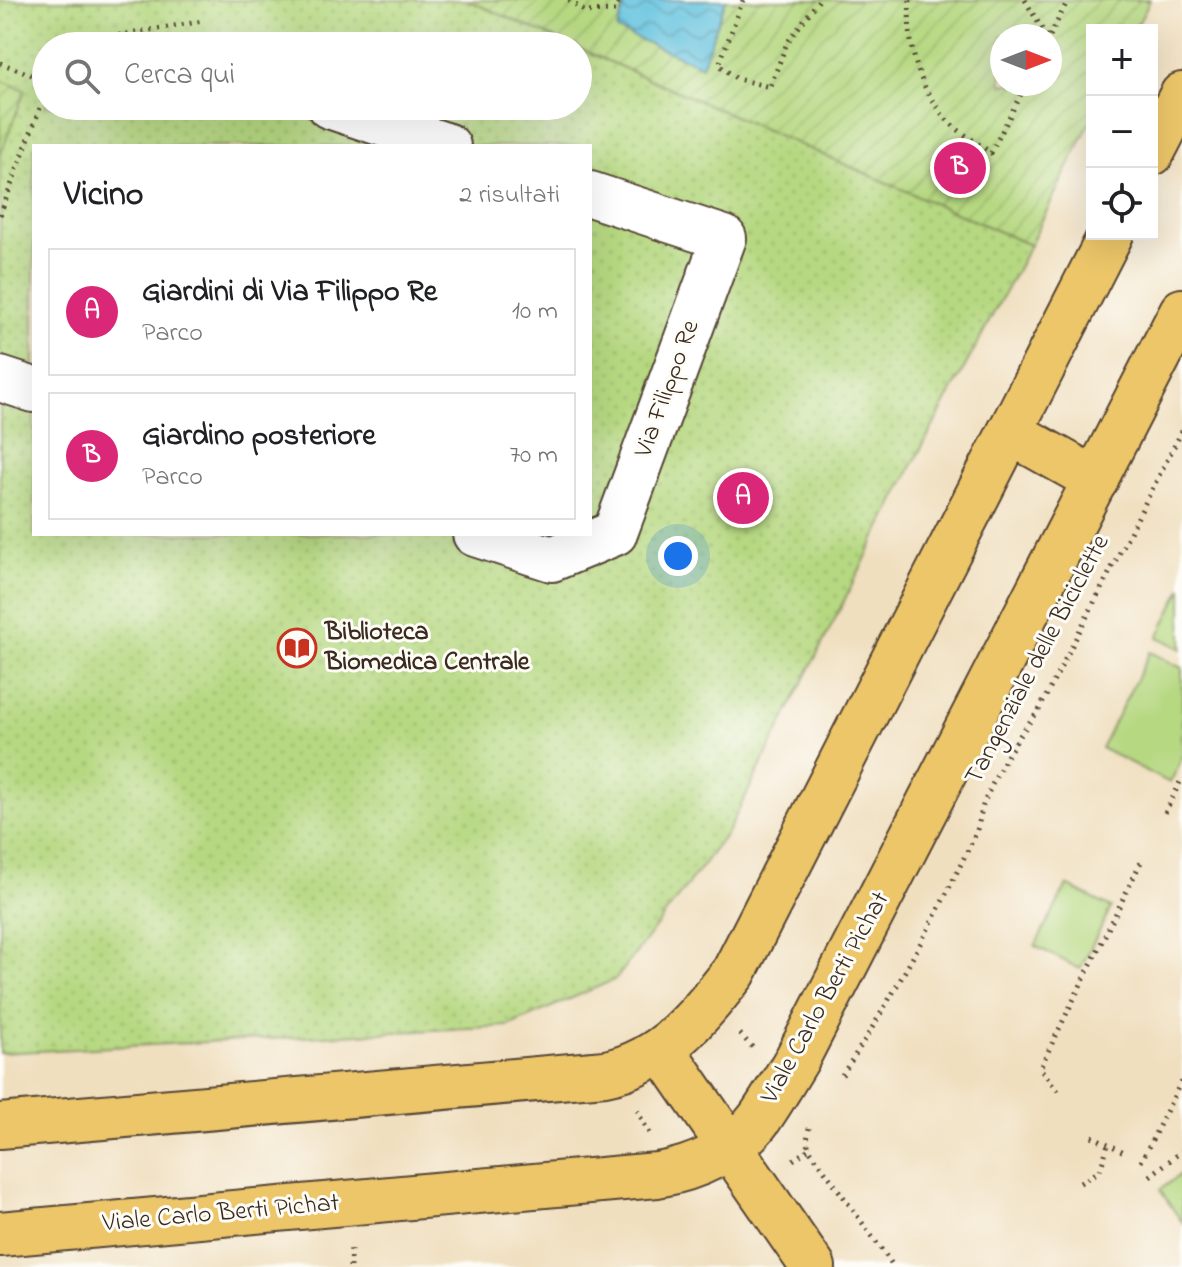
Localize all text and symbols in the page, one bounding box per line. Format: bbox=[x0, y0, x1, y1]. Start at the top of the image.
north arrow bbox=[990, 24, 1062, 96]
map controls bbox=[1086, 24, 1158, 240]
button: + bbox=[1086, 24, 1158, 96]
search box bbox=[32, 32, 592, 120]
icon: search bbox=[60, 54, 104, 98]
text: Cerca qui bbox=[124, 54, 235, 98]
button: − bbox=[1086, 96, 1158, 168]
pin: B bbox=[934, 138, 986, 198]
button: locate bbox=[1086, 168, 1158, 240]
text: Vicino bbox=[64, 171, 143, 221]
text: 2 risultati bbox=[459, 177, 560, 215]
text: Giardini di Via Filippo Re bbox=[142, 271, 437, 315]
text: A bbox=[84, 293, 100, 331]
text: 10 m bbox=[512, 293, 558, 331]
text: Parco bbox=[142, 315, 203, 353]
street label: Via Filippo Re bbox=[625, 315, 711, 464]
text: Giardino posteriore bbox=[142, 415, 376, 459]
text: B bbox=[83, 437, 101, 475]
text: 70 m bbox=[509, 437, 558, 475]
text: Parco bbox=[142, 459, 203, 497]
pin: A bbox=[717, 468, 769, 528]
street label: Tangenziale delle Biciclette bbox=[956, 528, 1120, 792]
your location bbox=[658, 536, 698, 576]
place label: Biblioteca Biomedica Centrale bbox=[324, 614, 531, 682]
library icon: Biblioteca Biomedica Centrale bbox=[276, 627, 318, 669]
street label: Viale Carlo Berti Pichat bbox=[751, 885, 900, 1112]
street label: Viale Carlo Berti Pichat bbox=[100, 1185, 341, 1243]

